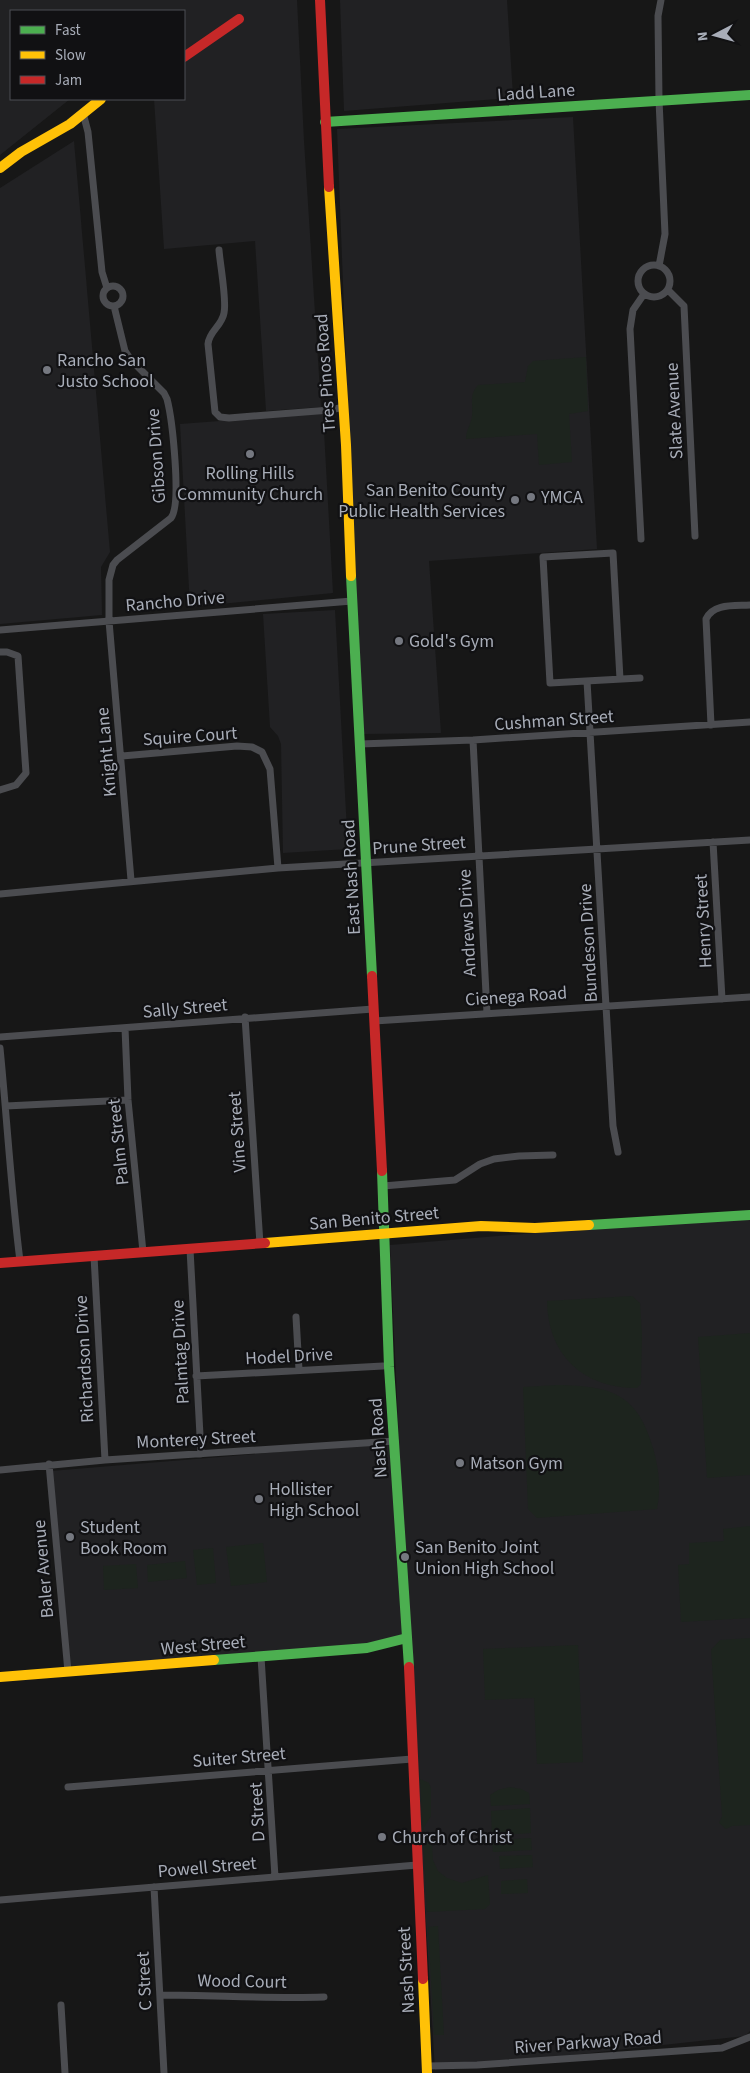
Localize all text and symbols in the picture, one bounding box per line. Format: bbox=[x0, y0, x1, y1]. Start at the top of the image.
legend bbox=[10, 10, 185, 100]
north arrow bbox=[690, 10, 740, 60]
text: Fast bbox=[55, 20, 81, 41]
text: N bbox=[693, 31, 713, 42]
text: Slow bbox=[55, 45, 86, 66]
text: Jam bbox=[55, 70, 82, 91]
street label: Ladd Lane bbox=[496, 77, 576, 108]
street label: Tres Pinos Road bbox=[309, 313, 342, 433]
place label: Rancho San Justo School bbox=[57, 348, 154, 394]
street label: Slate Avenue bbox=[659, 362, 690, 460]
marker: Rancho San Justo School bbox=[41, 364, 53, 376]
street label: Gibson Drive bbox=[141, 408, 172, 504]
marker: Rolling Hills Community Church bbox=[244, 448, 256, 460]
place label: Rolling Hills Community Church bbox=[177, 461, 323, 507]
place label: San Benito County Public Health Services bbox=[338, 478, 506, 524]
place label: YMCA bbox=[540, 485, 583, 510]
marker: YMCA bbox=[525, 491, 537, 503]
marker: San Benito County Public Health Services bbox=[509, 494, 521, 506]
street label: Rancho Drive bbox=[124, 585, 226, 618]
place label: Gold's Gym bbox=[409, 629, 494, 654]
marker: Gold's Gym bbox=[393, 635, 405, 647]
street label: Cushman Street bbox=[493, 704, 615, 737]
street label: Knight Lane bbox=[90, 706, 123, 798]
street label: Squire Court bbox=[142, 721, 238, 752]
street label: East Nash Road bbox=[336, 819, 367, 935]
street label: Prune Street bbox=[371, 830, 467, 861]
street label: Andrews Drive bbox=[452, 868, 483, 977]
street label: Henry Street bbox=[689, 873, 718, 969]
street label: Bundeson Drive bbox=[573, 883, 604, 1003]
street label: Cienega Road bbox=[464, 980, 568, 1013]
street label: Sally Street bbox=[142, 992, 228, 1025]
street label: Vine Street bbox=[222, 1091, 253, 1173]
street label: Palm Street bbox=[102, 1098, 135, 1186]
street label: San Benito Street bbox=[308, 1200, 440, 1237]
street label: Richardson Drive bbox=[69, 1295, 100, 1423]
street label: Palmtag Drive bbox=[165, 1299, 196, 1405]
street label: Hodel Drive bbox=[245, 1342, 333, 1371]
street label: Nash Road bbox=[363, 1397, 394, 1479]
street label: Monterey Street bbox=[136, 1424, 256, 1455]
place label: Matson Gym bbox=[470, 1451, 563, 1476]
marker: Matson Gym bbox=[454, 1457, 466, 1469]
place label: Hollister High School bbox=[269, 1477, 359, 1523]
marker: Hollister High School bbox=[253, 1493, 265, 1505]
place label: Student Book Room bbox=[80, 1515, 167, 1561]
street label: Baler Avenue bbox=[27, 1519, 60, 1619]
marker: Student Book Room bbox=[64, 1531, 76, 1543]
place label: San Benito Joint Union High School bbox=[415, 1535, 554, 1581]
marker: San Benito Joint Union High School bbox=[399, 1551, 411, 1563]
street label: West Street bbox=[160, 1629, 246, 1662]
street label: Suiter Street bbox=[191, 1741, 287, 1774]
street label: D Street bbox=[243, 1781, 272, 1842]
place label: Church of Christ bbox=[392, 1825, 512, 1850]
marker: Church of Christ bbox=[376, 1831, 388, 1843]
street label: Powell Street bbox=[157, 1851, 258, 1884]
street label: Nash Street bbox=[392, 1926, 421, 2014]
street label: C Street bbox=[130, 1951, 159, 2011]
street label: Wood Court bbox=[197, 1968, 287, 1995]
street label: River Parkway Road bbox=[513, 2025, 663, 2060]

